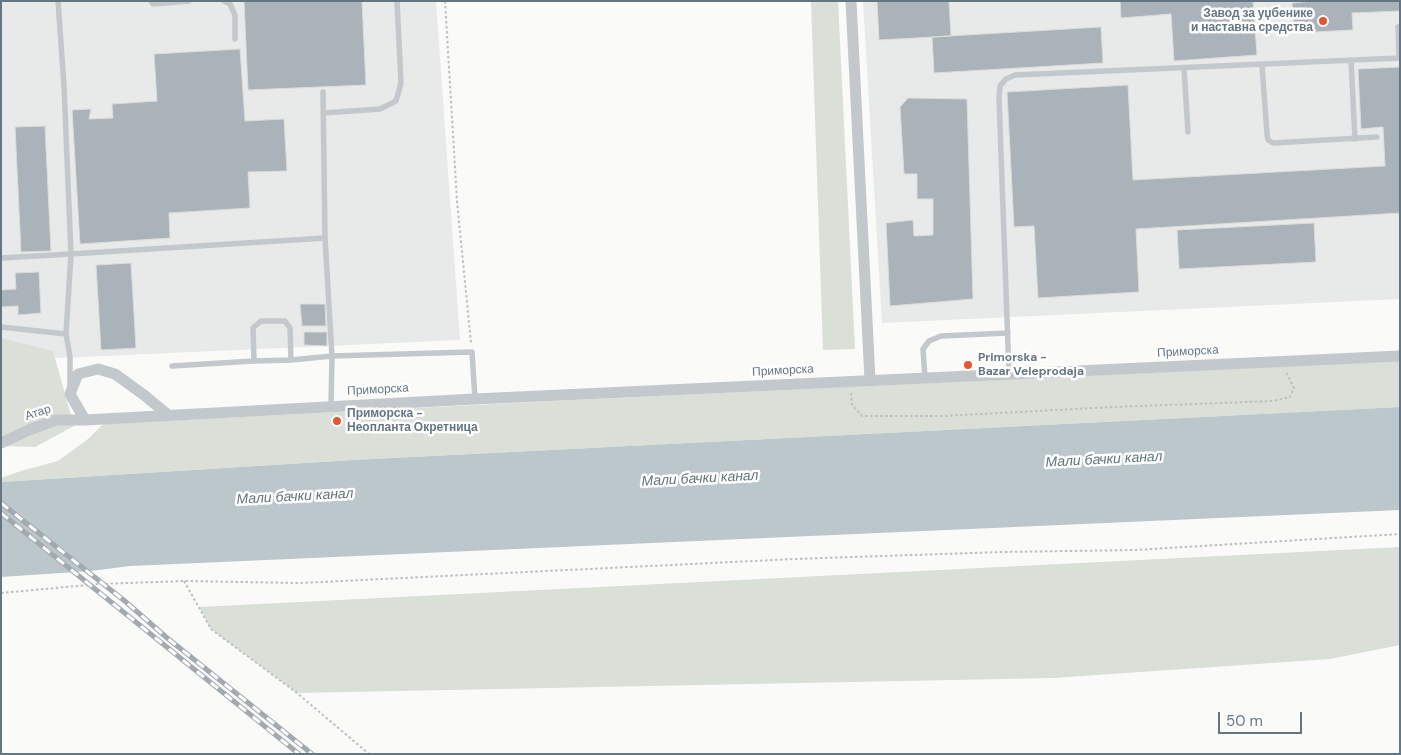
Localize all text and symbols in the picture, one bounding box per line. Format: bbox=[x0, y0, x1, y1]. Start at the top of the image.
place label: Завод за уџбенике и наставна средства bbox=[1191, 7, 1313, 35]
marker: Завод за уџбенике и наставна средства bbox=[1317, 15, 1329, 27]
street label: Приморска bbox=[1157, 343, 1219, 361]
place label: Primorska - Bazar Veleprodaja bbox=[978, 351, 1084, 379]
marker: Primorska - Bazar Veleprodaja bbox=[962, 359, 974, 371]
street label: Приморска bbox=[752, 362, 814, 380]
street label: Приморска bbox=[347, 381, 409, 399]
street label: Атар bbox=[23, 402, 53, 424]
place label: Приморска - Неопланта Окретница bbox=[347, 407, 478, 435]
marker: Приморска - Неопланта Окретница bbox=[331, 415, 343, 427]
water label: Мали бачки канал bbox=[1045, 449, 1163, 471]
water label: Мали бачки канал bbox=[641, 468, 759, 490]
water label: Мали бачки канал bbox=[236, 486, 354, 508]
scale bar bbox=[1221, 702, 1305, 734]
text: 50 m bbox=[1226, 711, 1263, 731]

